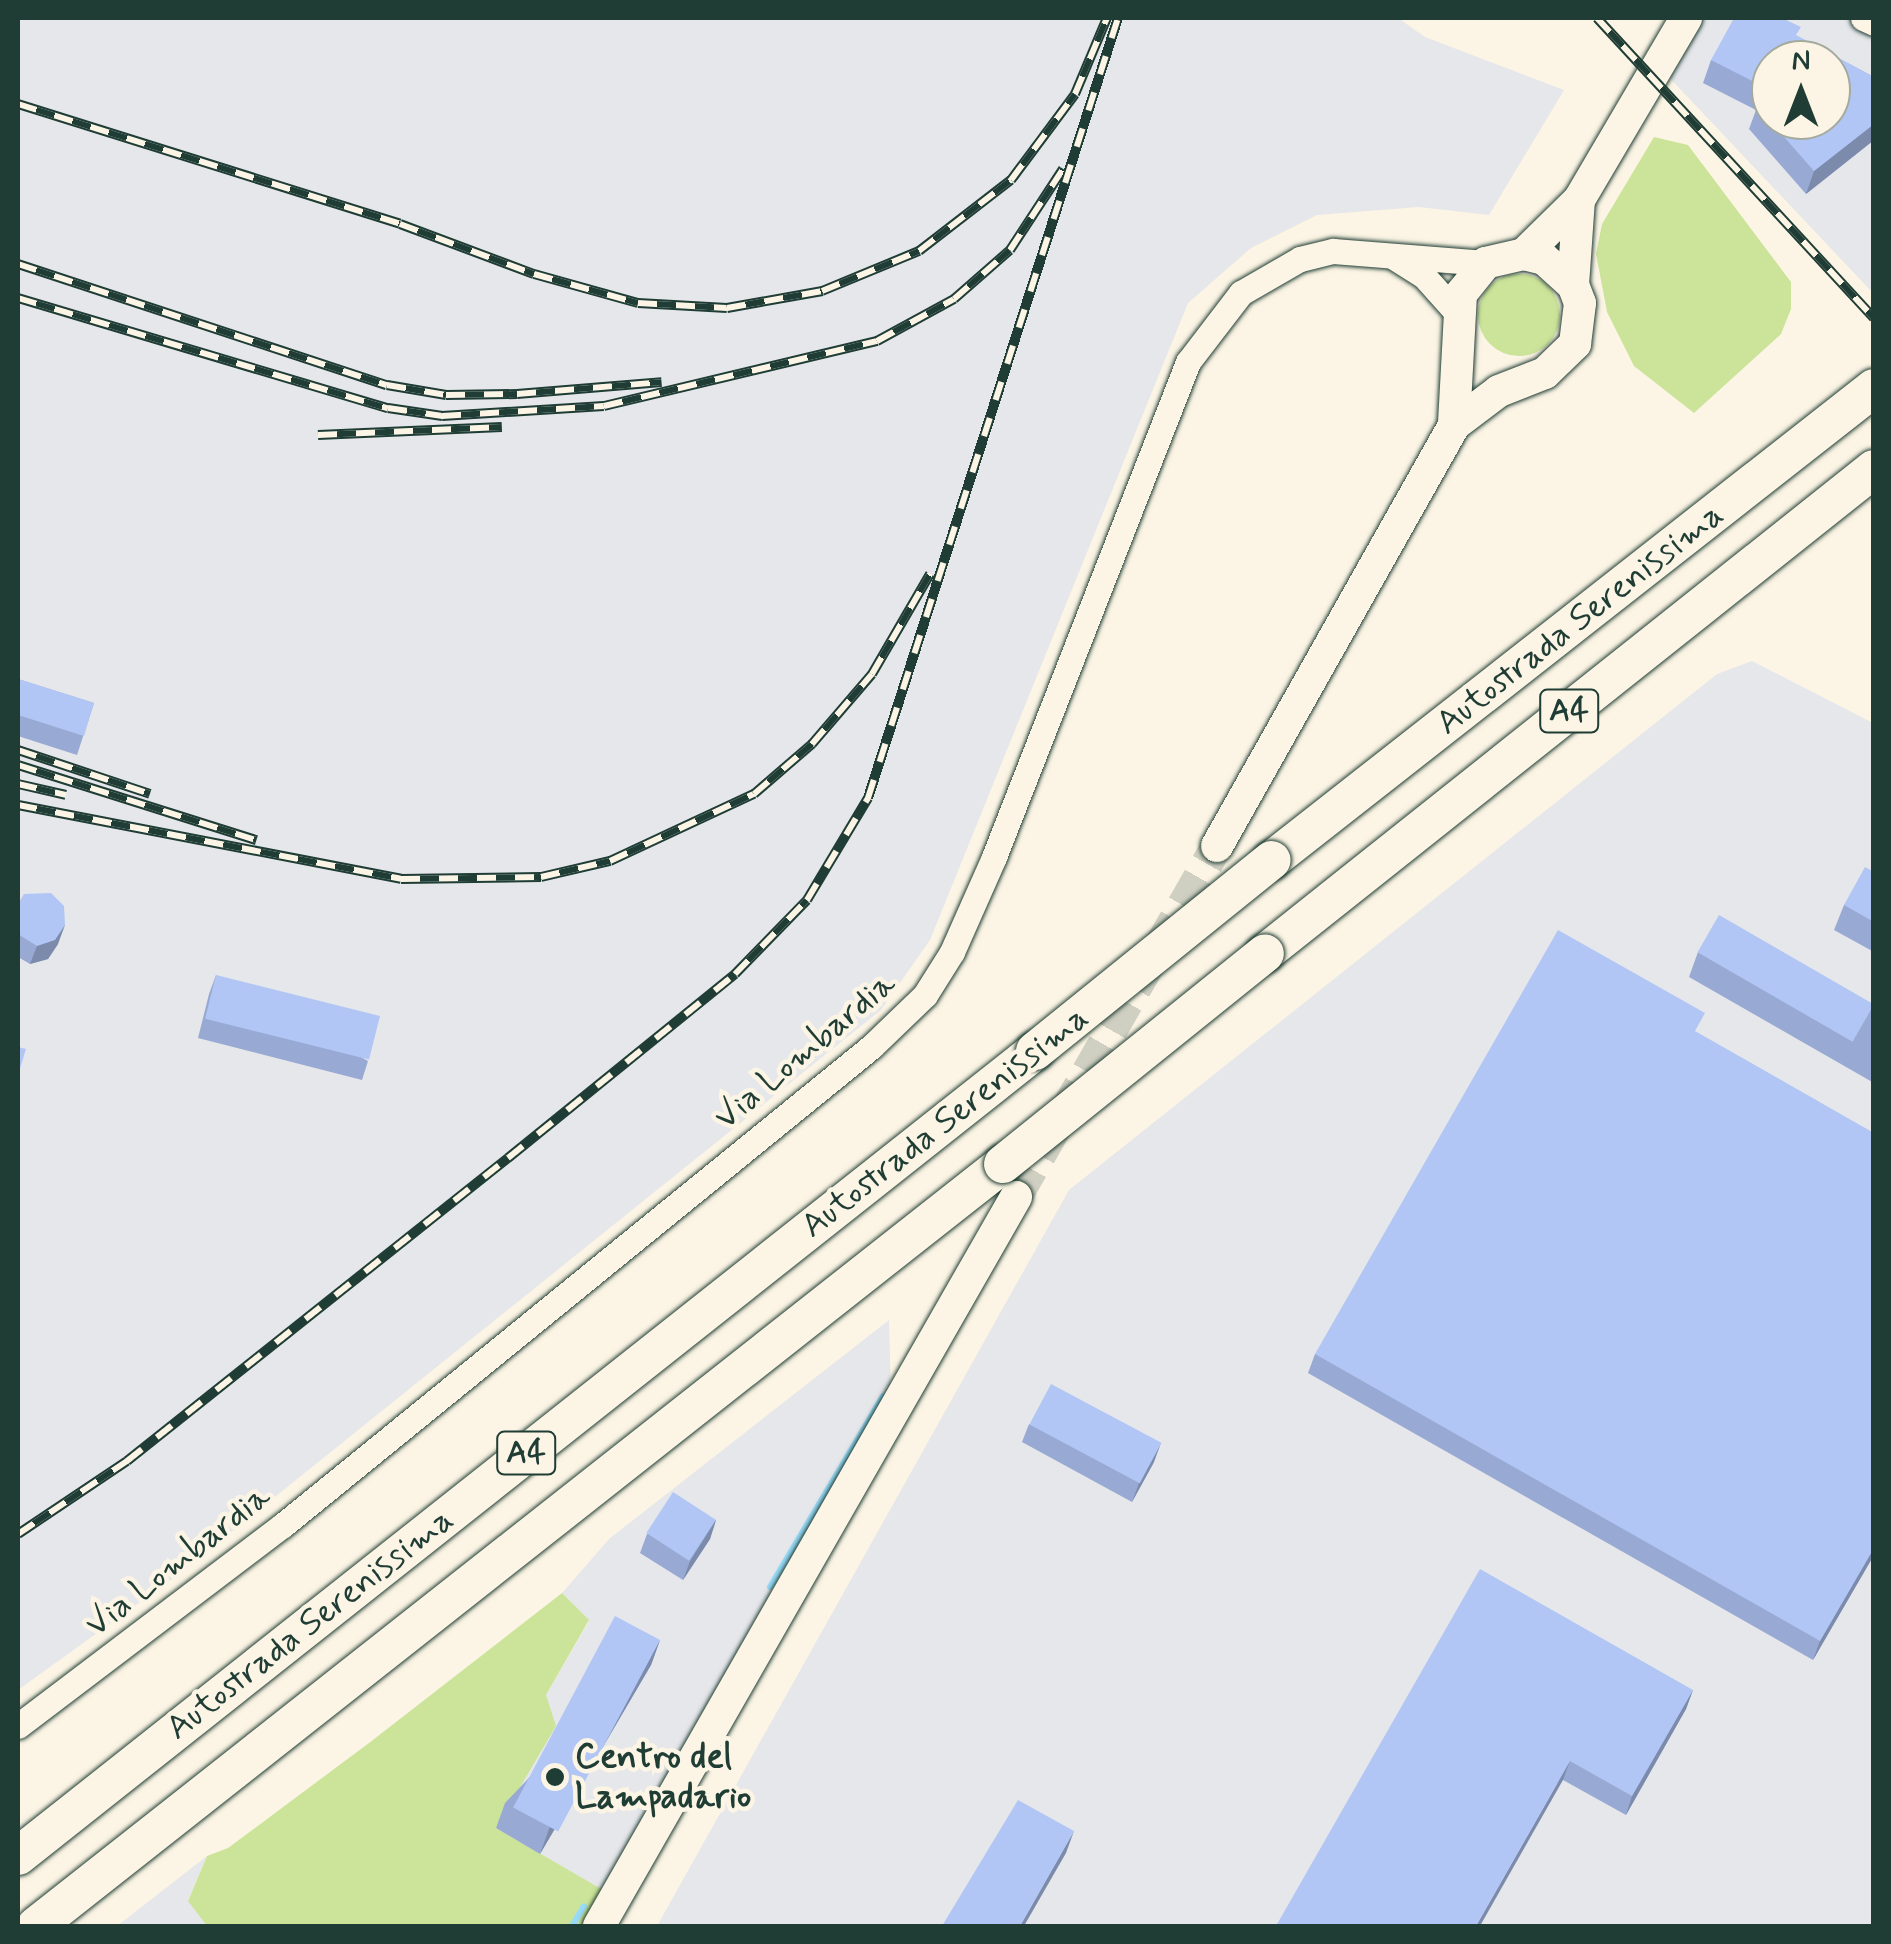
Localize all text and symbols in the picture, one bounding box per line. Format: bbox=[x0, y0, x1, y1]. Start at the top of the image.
north arrow bbox=[1751, 40, 1851, 140]
text: N bbox=[1792, 43, 1810, 80]
street label: Autostrada Serenissima bbox=[1423, 490, 1737, 748]
road number: A4 bbox=[1539, 684, 1599, 738]
street label: Via Lombardia bbox=[706, 964, 904, 1138]
street label: Autostrada Serenissima bbox=[788, 993, 1102, 1251]
road number: A4 bbox=[496, 1426, 556, 1480]
street label: Via Lombardia bbox=[78, 1476, 278, 1646]
street label: Autostrada Serenissima bbox=[153, 1495, 467, 1753]
place label: Centro del Lampadario bbox=[575, 1736, 751, 1818]
marker: Centro del Lampadario bbox=[544, 1766, 566, 1788]

